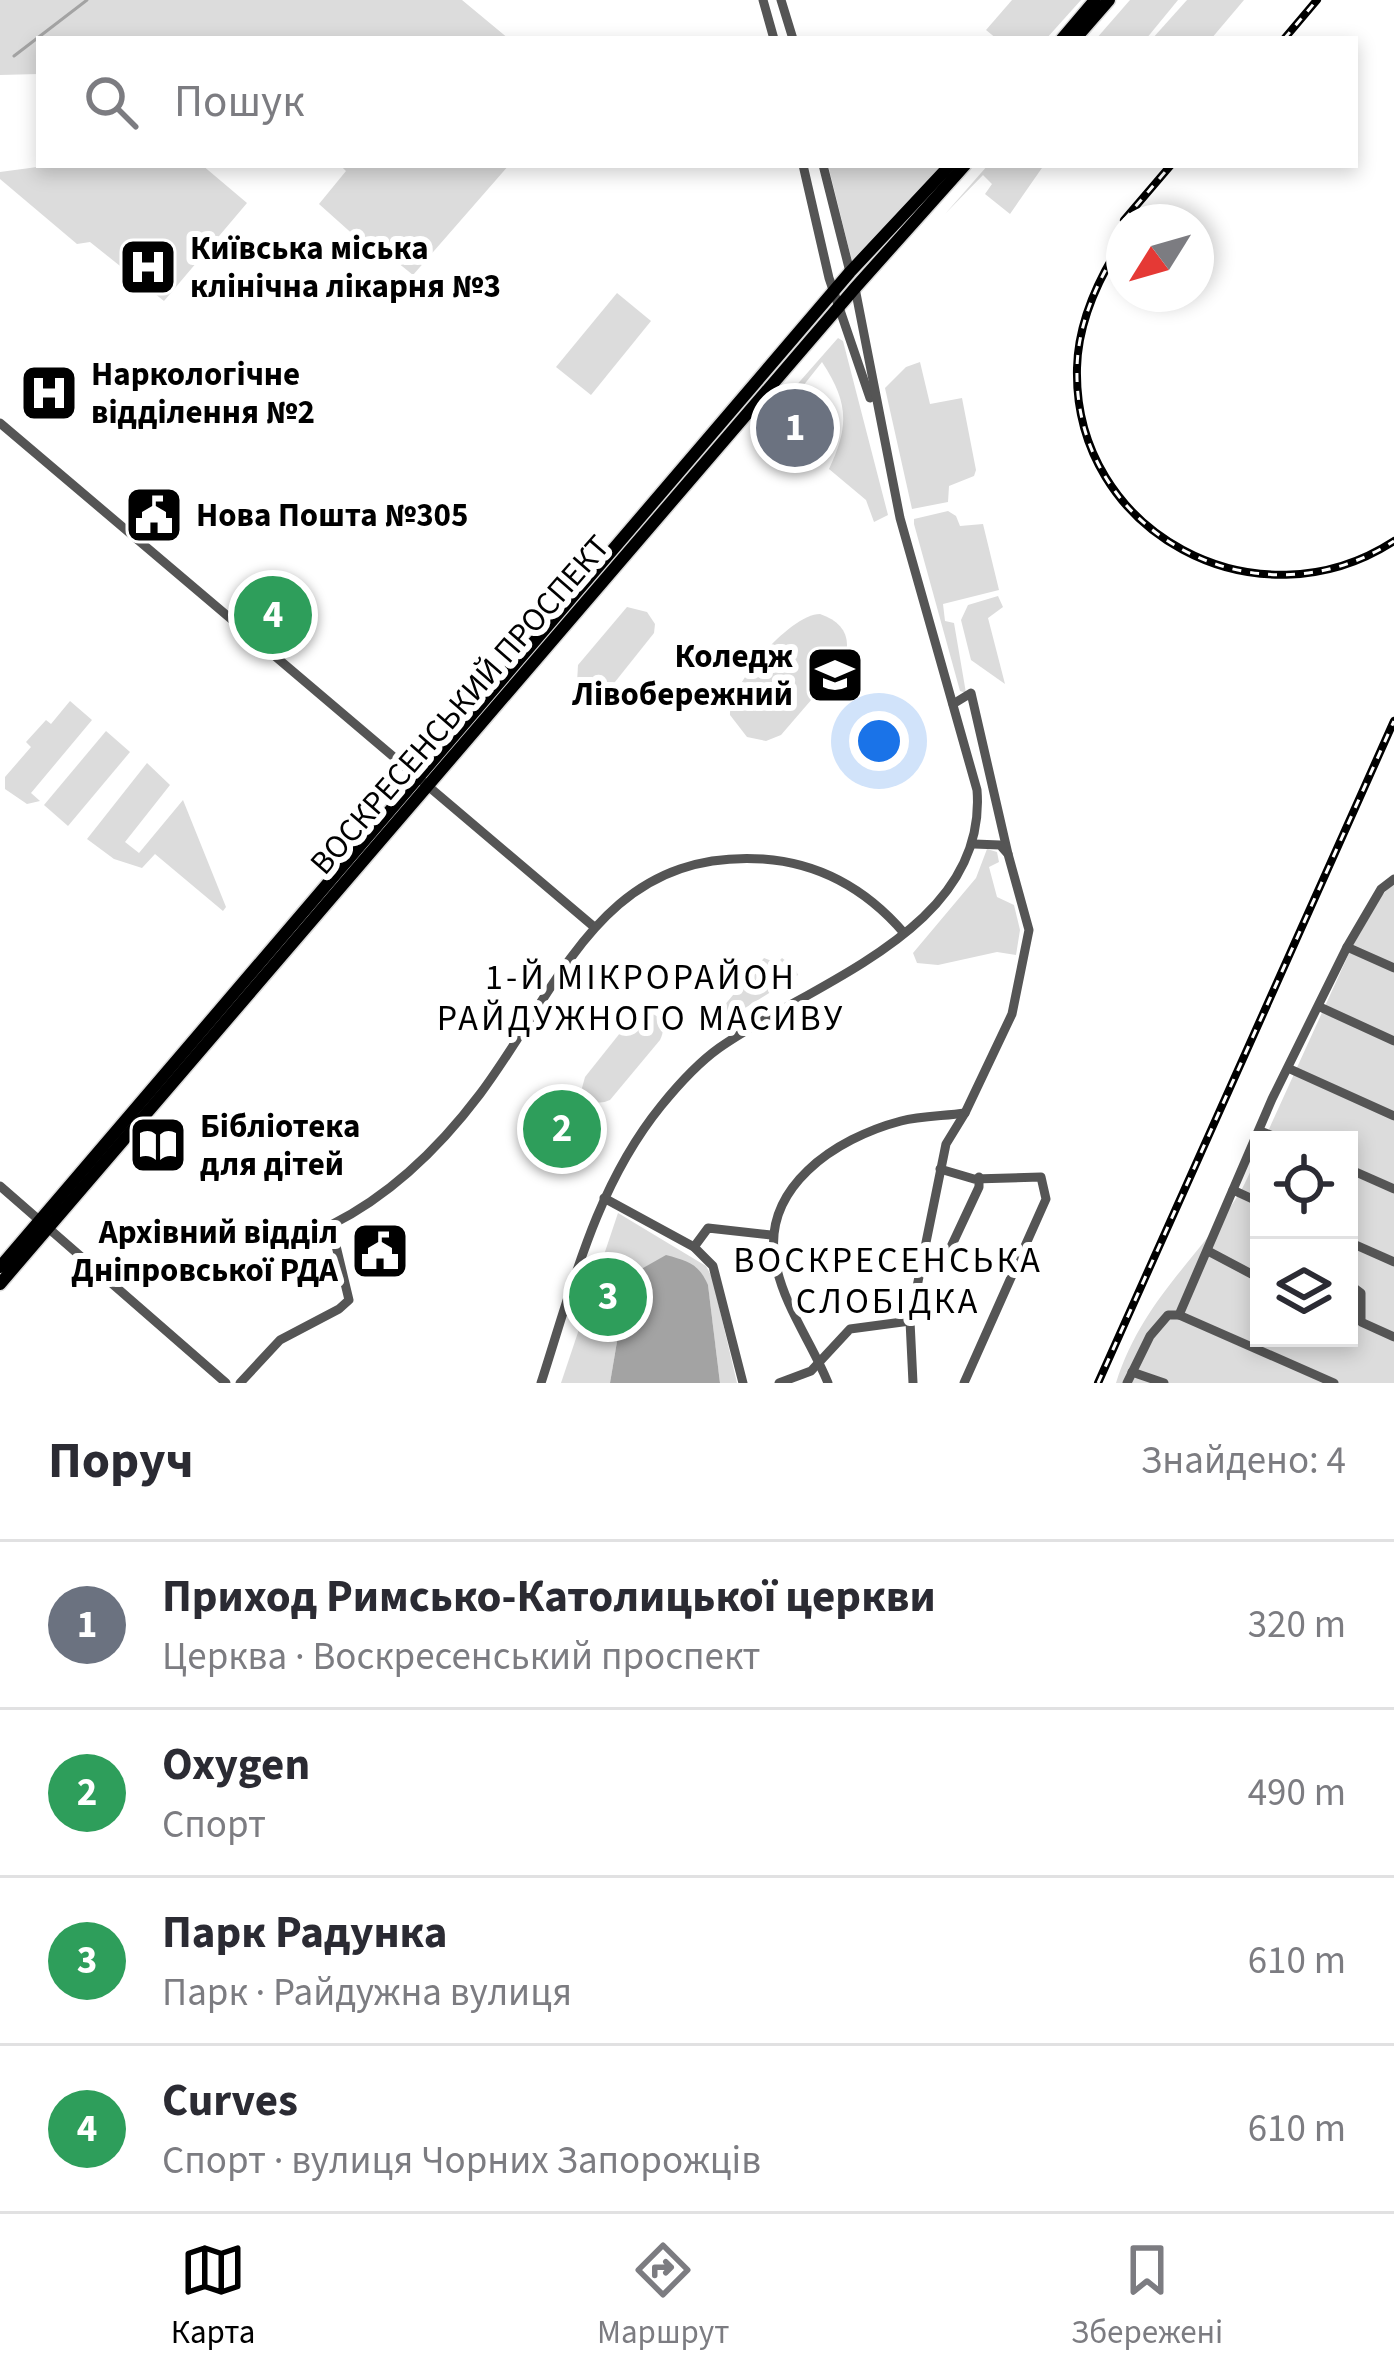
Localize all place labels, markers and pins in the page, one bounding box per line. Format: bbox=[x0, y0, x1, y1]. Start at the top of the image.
place label: Київська міська клінічна лікарня №3 bbox=[190, 225, 501, 310]
hospital icon: Київська міська клінічна лікарня №3 bbox=[117, 236, 179, 298]
place label: Наркологічне відділення №2 bbox=[91, 351, 315, 436]
hospital icon: Наркологічне відділення №2 bbox=[18, 362, 80, 424]
pin: 1 bbox=[756, 383, 834, 473]
public building icon: Нова Пошта №305 bbox=[123, 484, 185, 546]
place label: Нова Пошта №305 bbox=[196, 492, 468, 539]
pin: 4 bbox=[234, 570, 312, 660]
place label: Коледж Лівобережний bbox=[571, 633, 793, 718]
school or university icon: Коледж Лівобережний bbox=[804, 644, 866, 706]
pin: 2 bbox=[523, 1084, 601, 1174]
place label: Бібліотека для дітей bbox=[200, 1103, 360, 1188]
library icon: Бібліотека для дітей bbox=[127, 1114, 189, 1176]
place label: Архівний відділ Дніпровської РДА bbox=[71, 1209, 339, 1294]
public building icon: Архівний відділ Дніпровської РДА bbox=[349, 1220, 411, 1282]
pin: 3 bbox=[569, 1252, 647, 1342]

